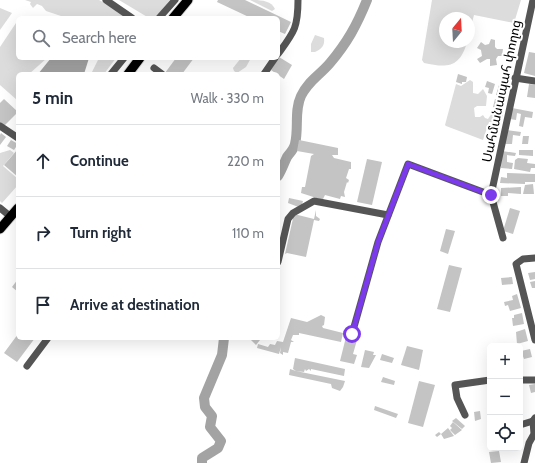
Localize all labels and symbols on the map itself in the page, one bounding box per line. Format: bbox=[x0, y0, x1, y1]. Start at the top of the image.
north arrow bbox=[439, 12, 475, 48]
street label: Սահմանապահ փողոց bbox=[478, 18, 524, 164]
route end bbox=[482, 186, 500, 204]
route start bbox=[343, 325, 361, 343]

